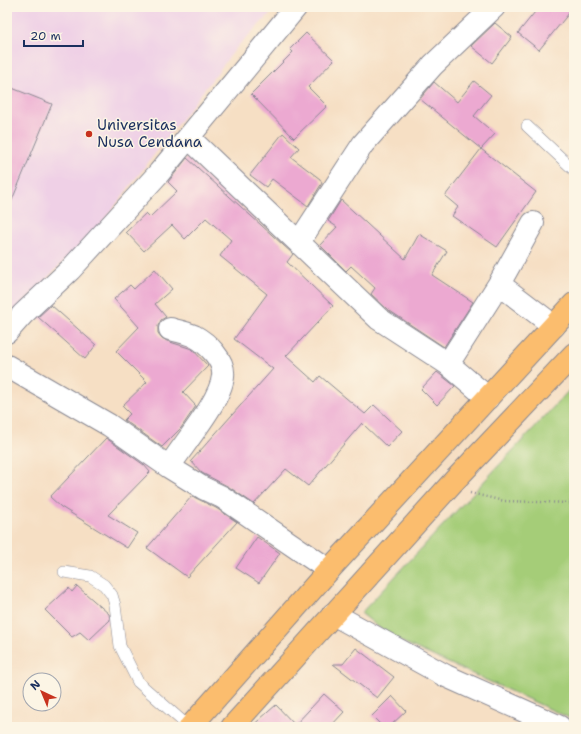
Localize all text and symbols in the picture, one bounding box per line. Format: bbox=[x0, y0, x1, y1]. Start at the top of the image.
scale bar bbox=[24, 22, 83, 48]
text: 20 m bbox=[30, 28, 61, 44]
place label: Universitas Nusa Cendana bbox=[97, 115, 203, 152]
marker: Universitas Nusa Cendana bbox=[84, 129, 94, 139]
north arrow bbox=[22, 672, 62, 712]
text: N bbox=[27, 677, 44, 694]

